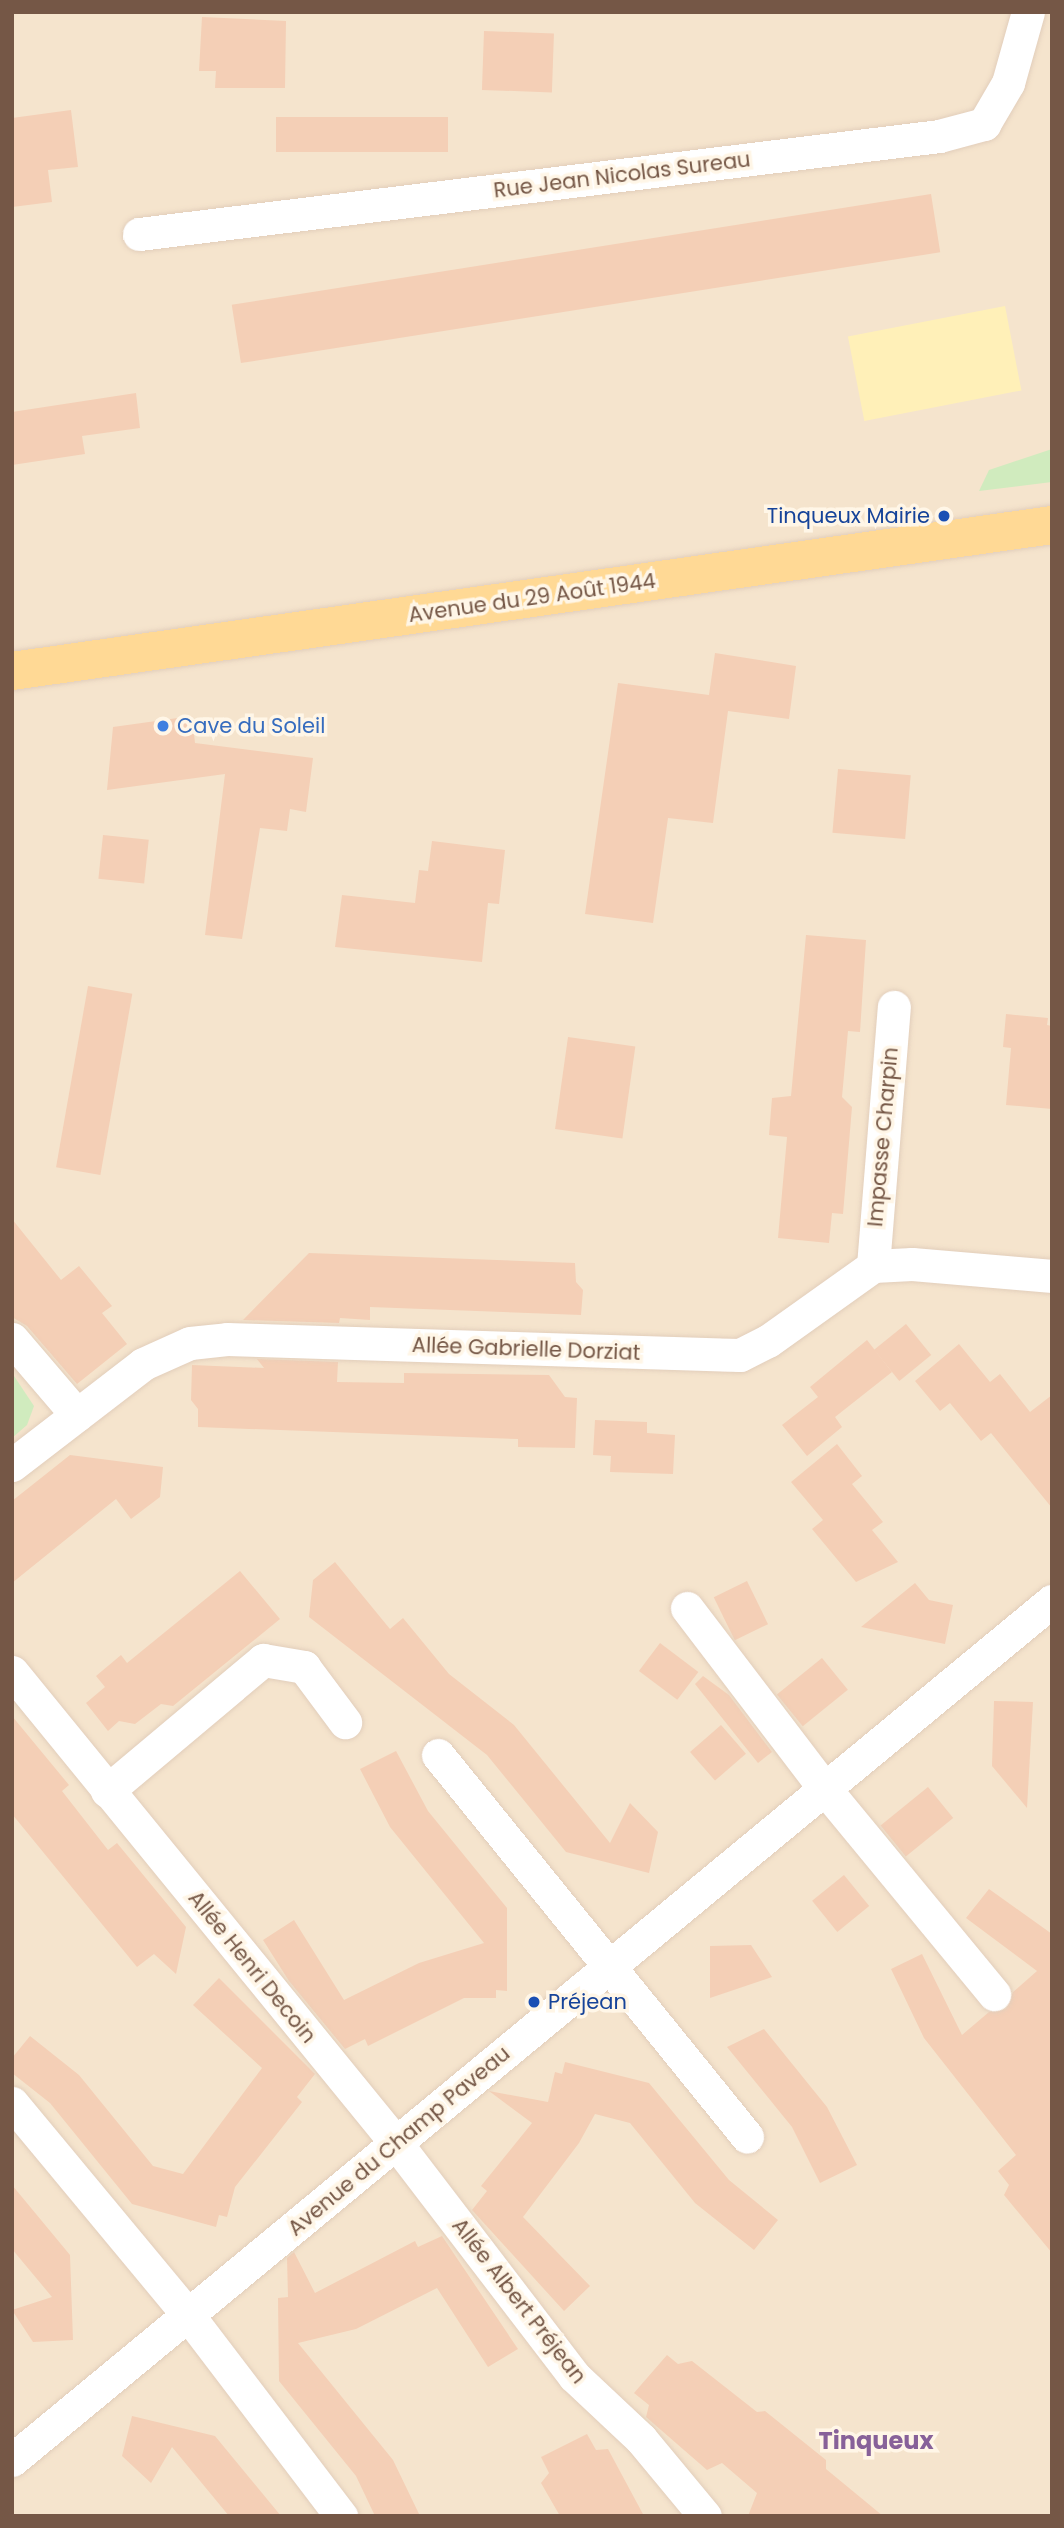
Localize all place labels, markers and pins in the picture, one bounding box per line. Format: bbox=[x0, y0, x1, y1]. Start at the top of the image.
place label: Tinqueux Mairie bbox=[767, 503, 930, 529]
marker: Tinqueux Mairie bbox=[936, 508, 952, 524]
place label: Cave du Soleil bbox=[177, 713, 325, 739]
marker: Cave du Soleil bbox=[155, 718, 171, 734]
place label: Préjean bbox=[548, 1989, 627, 2015]
marker: Préjean bbox=[526, 1994, 542, 2010]

